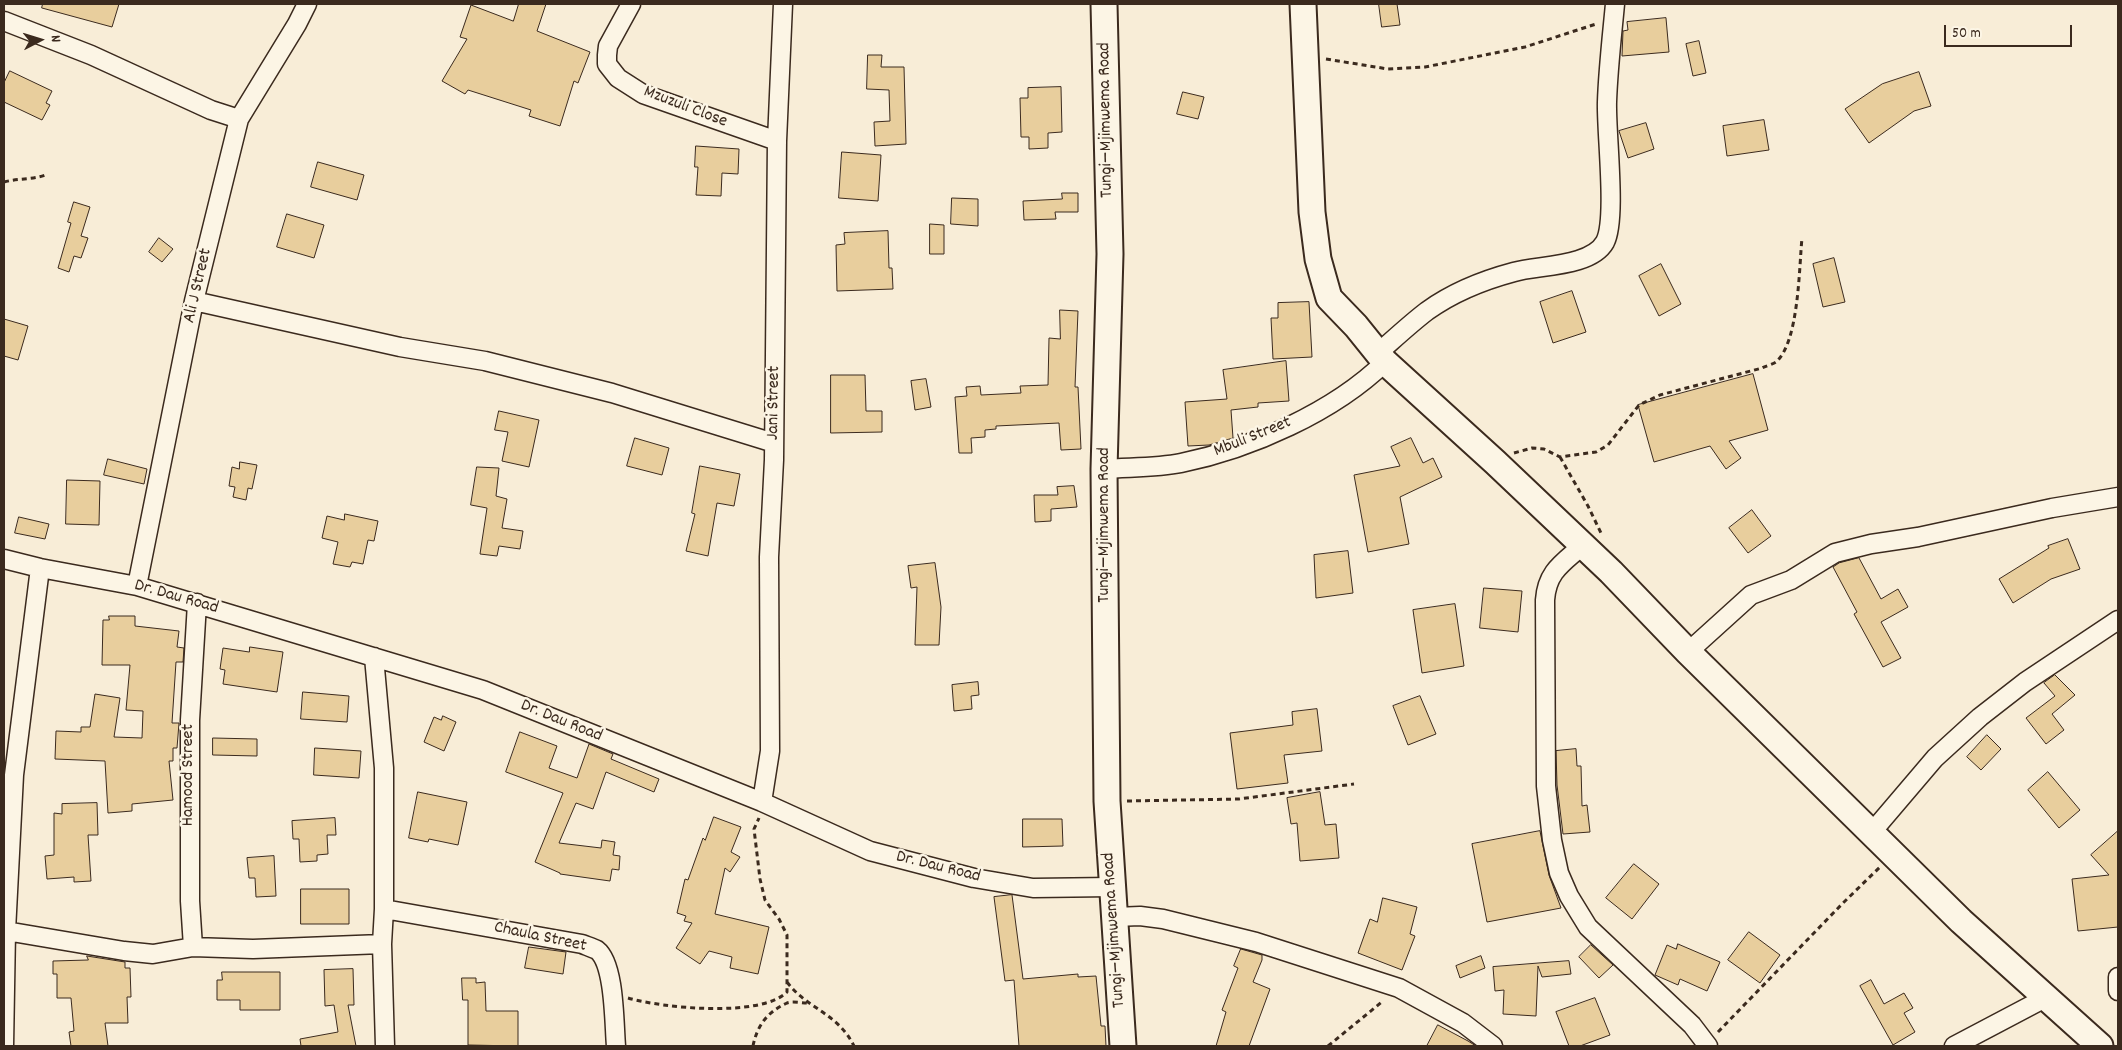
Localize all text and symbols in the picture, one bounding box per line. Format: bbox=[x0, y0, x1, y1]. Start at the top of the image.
north arrow bbox=[15, 15, 65, 65]
scale bar bbox=[1947, 15, 2074, 47]
text: 50 m bbox=[1952, 23, 1981, 45]
text: N bbox=[45, 34, 65, 43]
street label: Tungi—Mjimwema Road bbox=[1095, 42, 1119, 198]
street label: Mzuzuli Close bbox=[640, 82, 730, 134]
street label: Ali J Street bbox=[180, 247, 218, 325]
street label: Jani Street bbox=[764, 366, 786, 440]
street label: Mbuli Street bbox=[1211, 413, 1295, 463]
street label: Tungi—Mjimwema Road bbox=[1095, 447, 1117, 603]
street label: Dr. Dau Road bbox=[132, 576, 220, 620]
street label: Dr. Dau Road bbox=[517, 696, 605, 748]
street label: Hamood Street bbox=[179, 724, 201, 826]
street label: Dr. Dau Road bbox=[893, 847, 983, 889]
street label: Tungi—Mjimwema Road bbox=[1099, 852, 1131, 1008]
street label: Chaula Street bbox=[492, 918, 588, 958]

